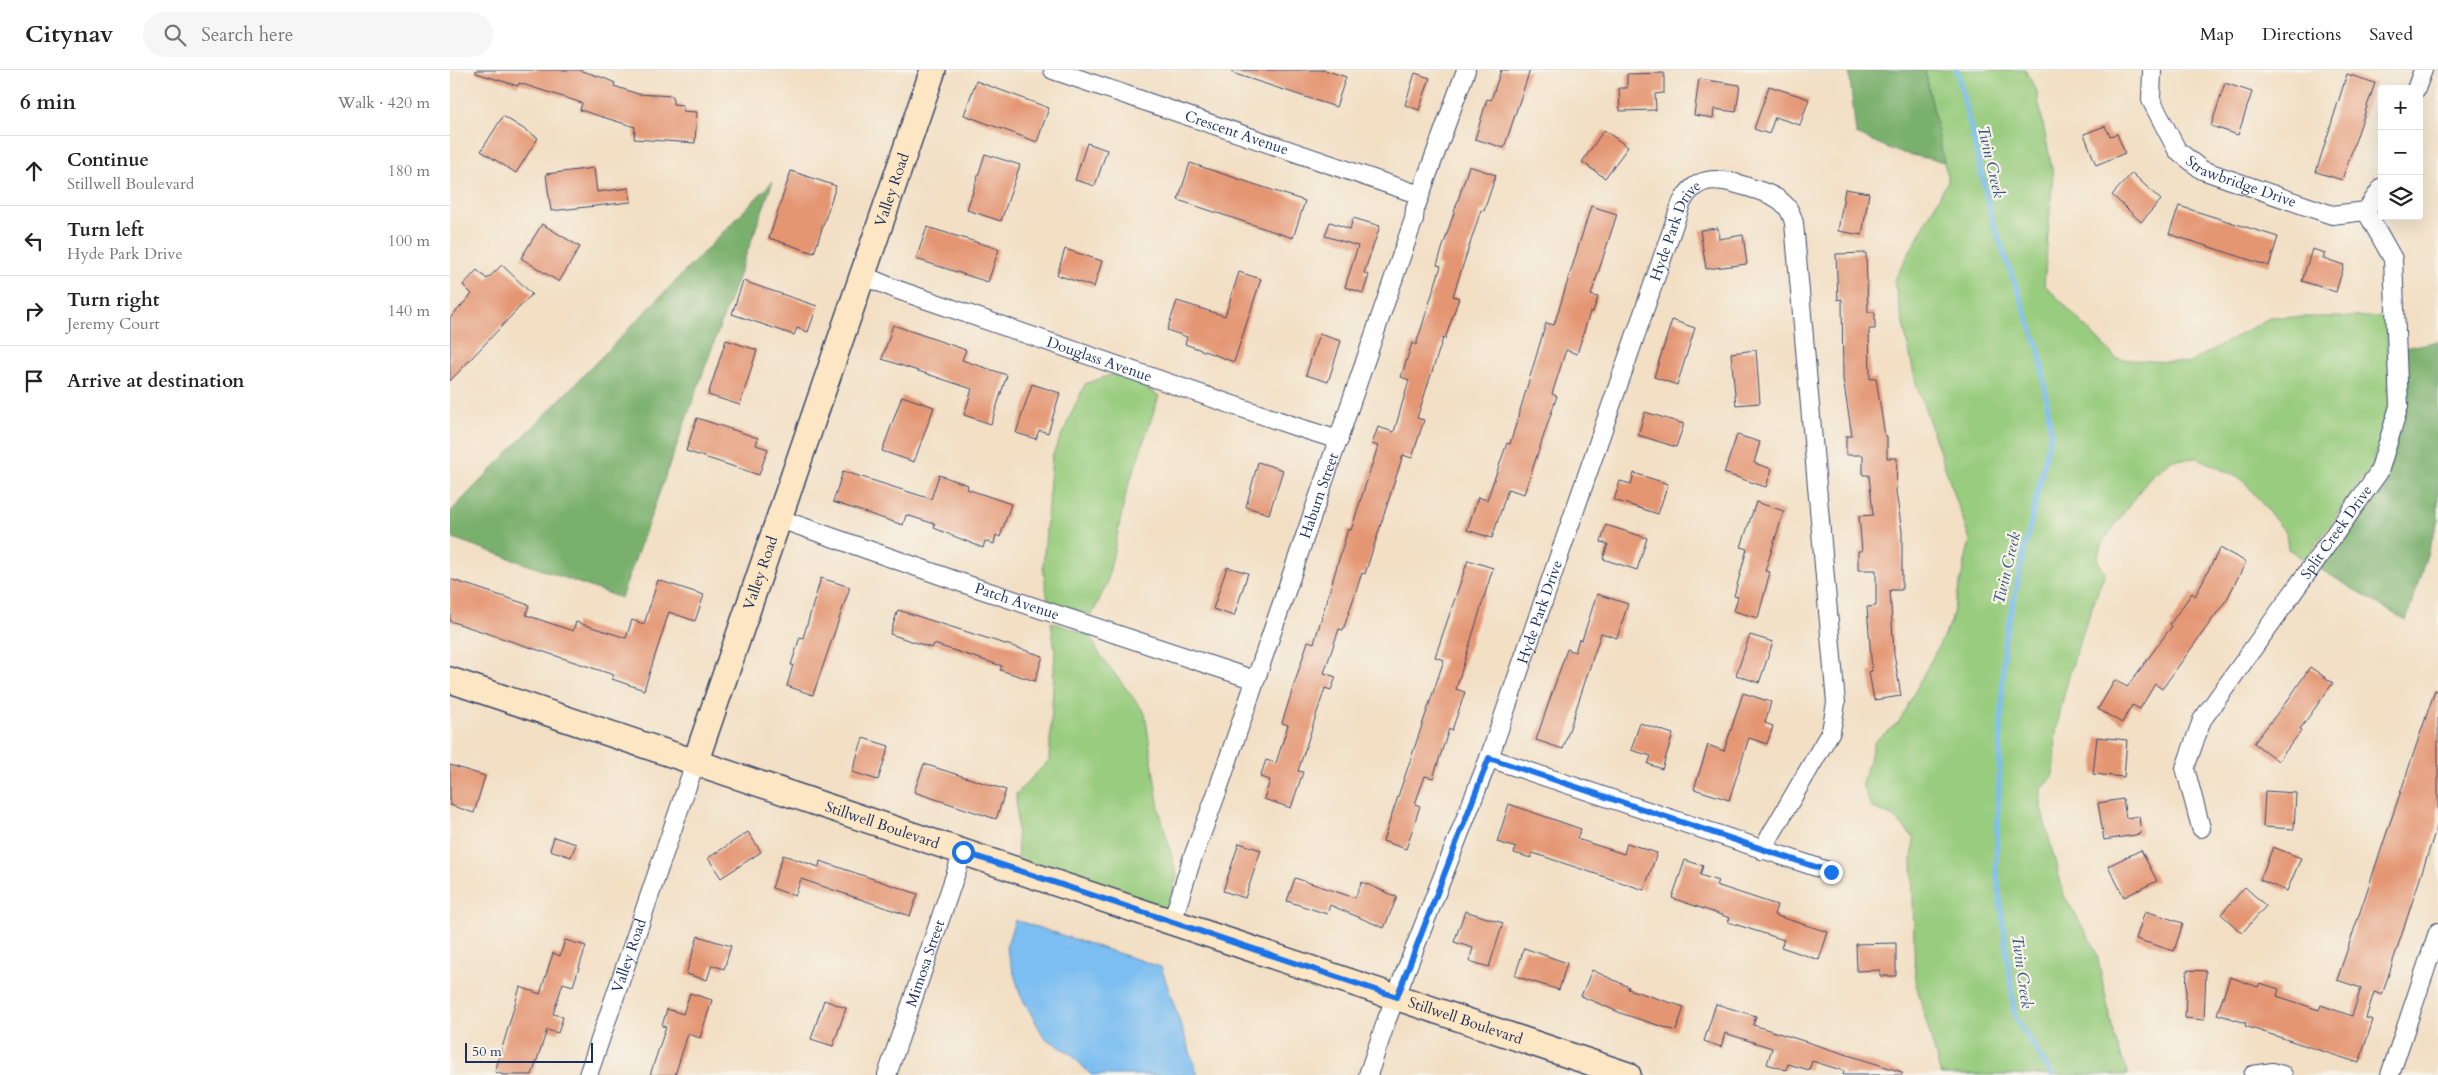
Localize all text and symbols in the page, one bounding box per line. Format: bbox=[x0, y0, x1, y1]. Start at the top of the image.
search box bbox=[143, 12, 493, 57]
text: Citynav bbox=[25, 18, 113, 51]
icon: search bbox=[161, 21, 189, 49]
text: Search here bbox=[201, 22, 293, 48]
text: Map bbox=[2200, 22, 2234, 47]
text: Directions bbox=[2262, 22, 2341, 47]
text: Saved bbox=[2369, 22, 2413, 47]
map controls bbox=[2378, 85, 2423, 220]
button: + bbox=[2378, 85, 2423, 130]
text: 6 min bbox=[20, 88, 76, 117]
text: Walk · 420 m bbox=[338, 92, 430, 114]
street label: Crescent Avenue bbox=[1182, 106, 1291, 160]
water label: Twin Creek bbox=[1972, 124, 2010, 200]
button: − bbox=[2378, 130, 2423, 175]
text: Continue bbox=[67, 147, 149, 173]
street label: Valley Road bbox=[870, 150, 914, 229]
street label: Strawbridge Drive bbox=[2182, 151, 2299, 212]
icon: ahead bbox=[20, 157, 48, 185]
text: 180 m bbox=[388, 160, 430, 182]
text: Stillwell Boulevard bbox=[67, 173, 194, 195]
street label: Hyde Park Drive bbox=[1645, 175, 1705, 284]
button: layers bbox=[2378, 175, 2423, 220]
text: Turn left bbox=[67, 217, 144, 243]
icon: left bbox=[20, 227, 48, 255]
text: 100 m bbox=[388, 230, 430, 252]
text: Hyde Park Drive bbox=[67, 243, 183, 265]
text: Turn right bbox=[67, 287, 159, 313]
icon: right bbox=[20, 297, 48, 325]
text: 140 m bbox=[388, 300, 430, 322]
text: Jeremy Court bbox=[67, 313, 160, 335]
street label: Douglass Avenue bbox=[1044, 332, 1155, 387]
icon: arrive bbox=[20, 367, 48, 395]
text: Arrive at destination bbox=[67, 368, 244, 394]
street label: Haburn Street bbox=[1295, 450, 1343, 541]
street label: Split Creek Drive bbox=[2296, 481, 2377, 583]
water label: Twin Creek bbox=[1988, 530, 2026, 606]
street label: Valley Road bbox=[738, 533, 782, 613]
street label: Hyde Park Drive bbox=[1512, 557, 1567, 666]
street label: Patch Avenue bbox=[972, 578, 1062, 625]
street label: Stillwell Boulevard bbox=[823, 797, 942, 853]
route start bbox=[952, 841, 975, 864]
route end bbox=[1820, 861, 1843, 884]
street label: Valley Road bbox=[607, 916, 651, 995]
street label: Mimosa Street bbox=[901, 917, 949, 1010]
water label: Twin Creek bbox=[2006, 934, 2038, 1010]
street label: Stillwell Boulevard bbox=[1406, 992, 1525, 1049]
scale bar bbox=[465, 1040, 592, 1063]
text: 50 m bbox=[472, 1042, 502, 1061]

